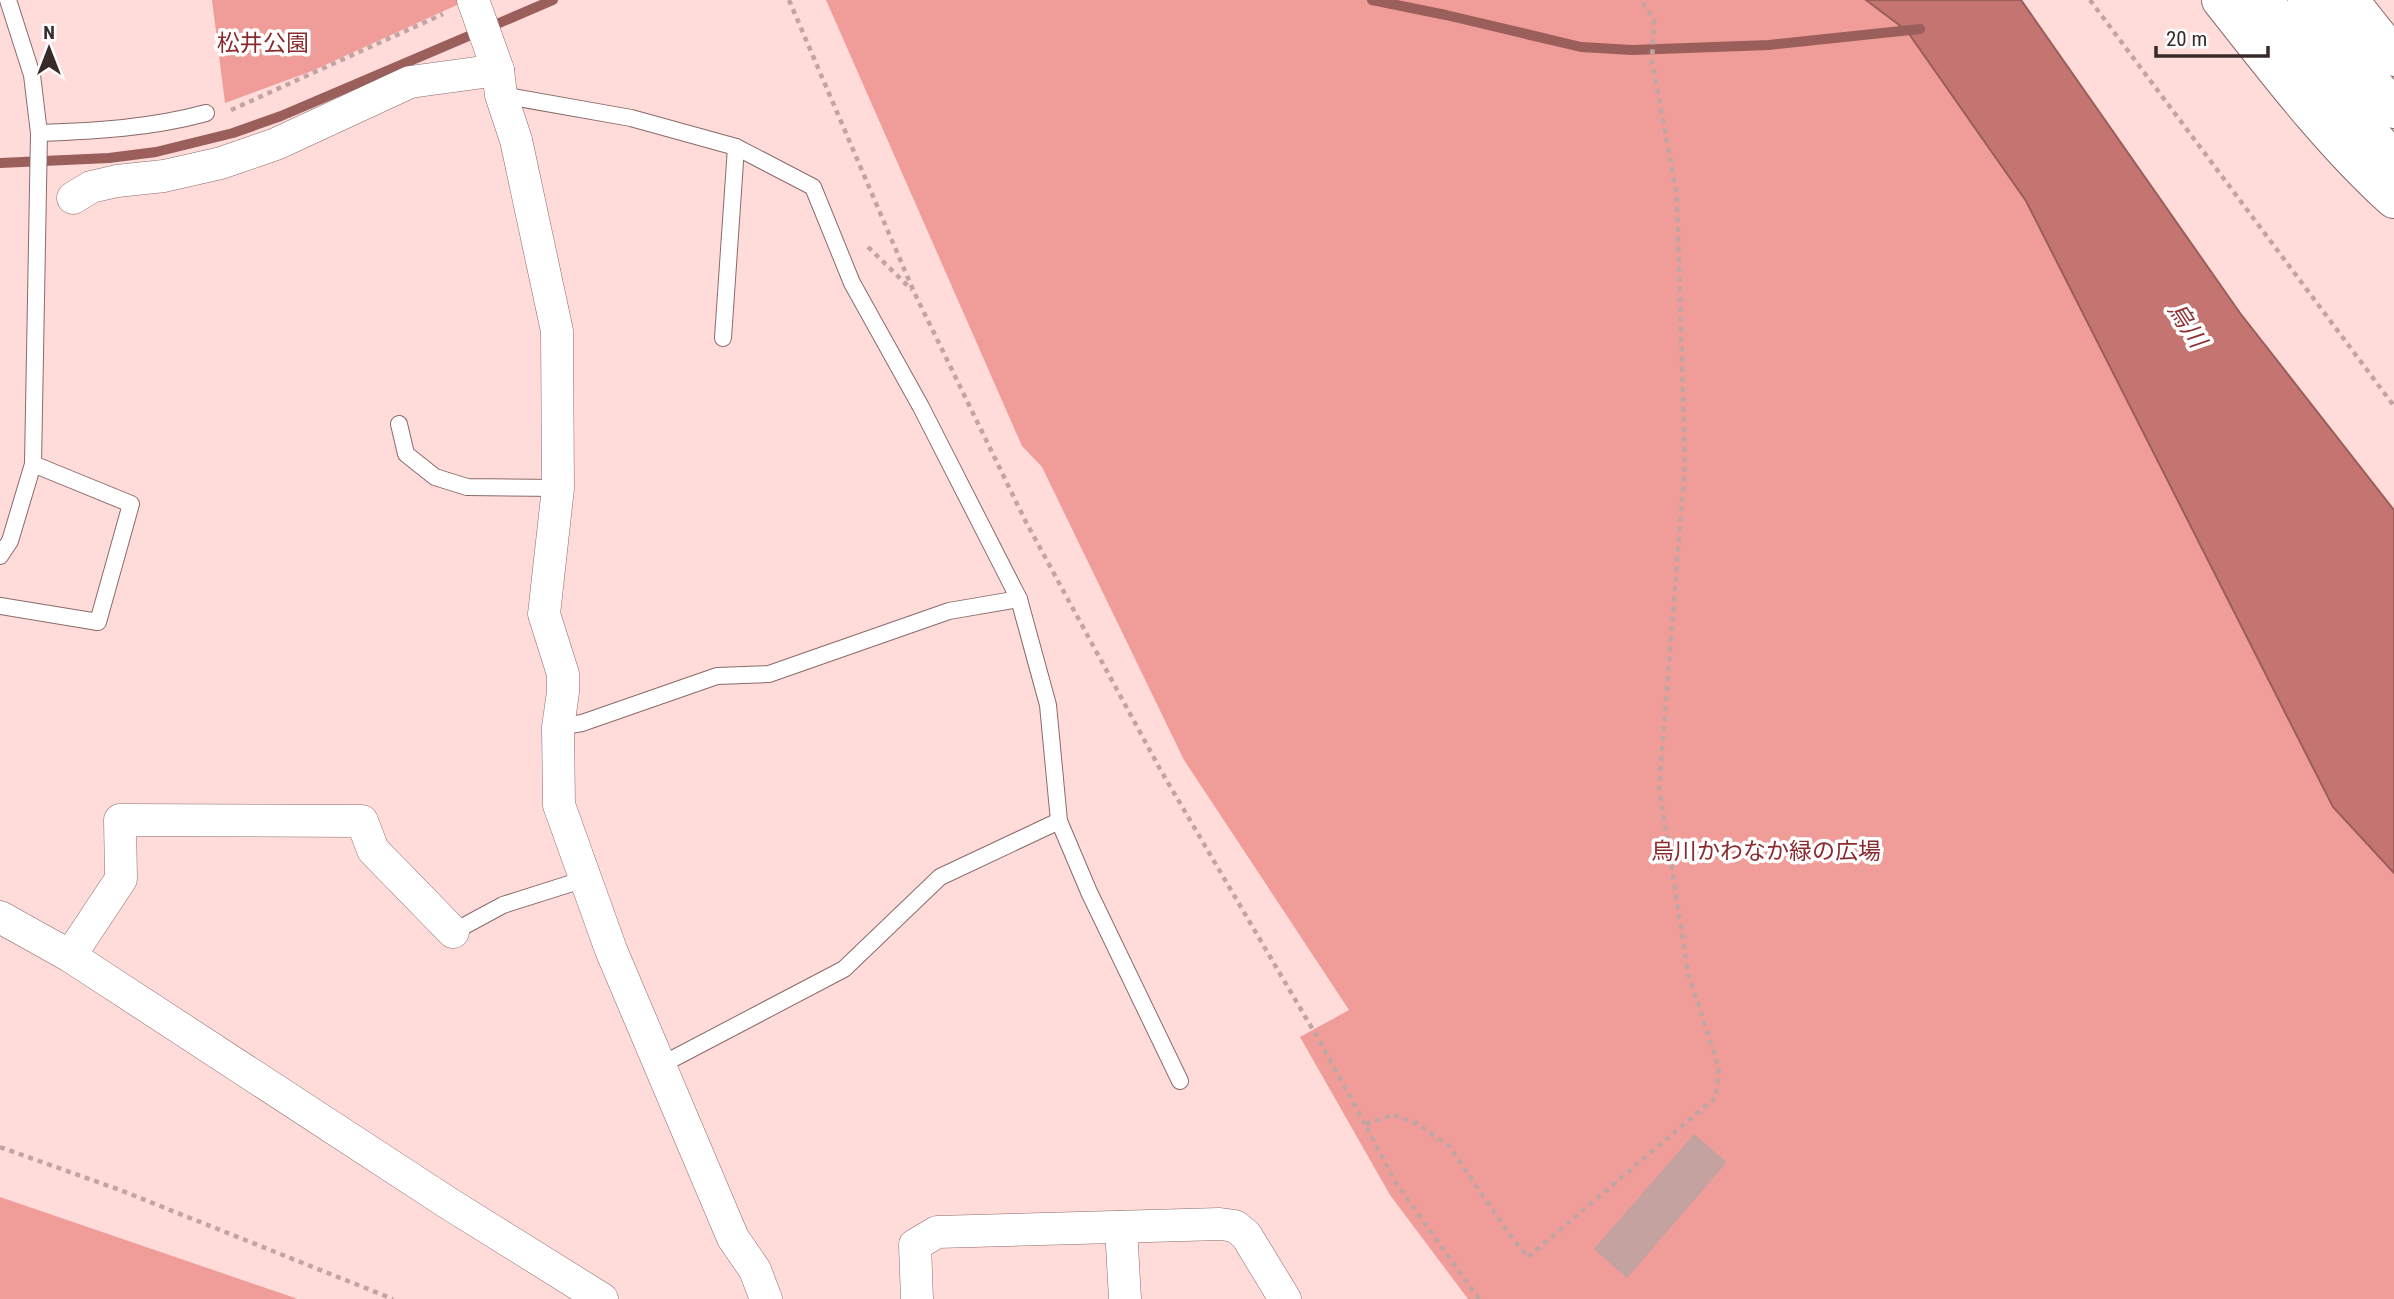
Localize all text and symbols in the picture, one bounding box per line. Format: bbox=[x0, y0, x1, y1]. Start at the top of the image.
north arrow bbox=[14, 14, 84, 84]
scale bar bbox=[2156, 14, 2268, 58]
text: N bbox=[43, 21, 55, 44]
text: 20 m bbox=[2166, 27, 2207, 51]
park label: 松井公園 bbox=[217, 30, 309, 57]
water label: 烏川 bbox=[2162, 297, 2213, 355]
park label: 烏川かわなか緑の広場 bbox=[1651, 838, 1881, 865]

